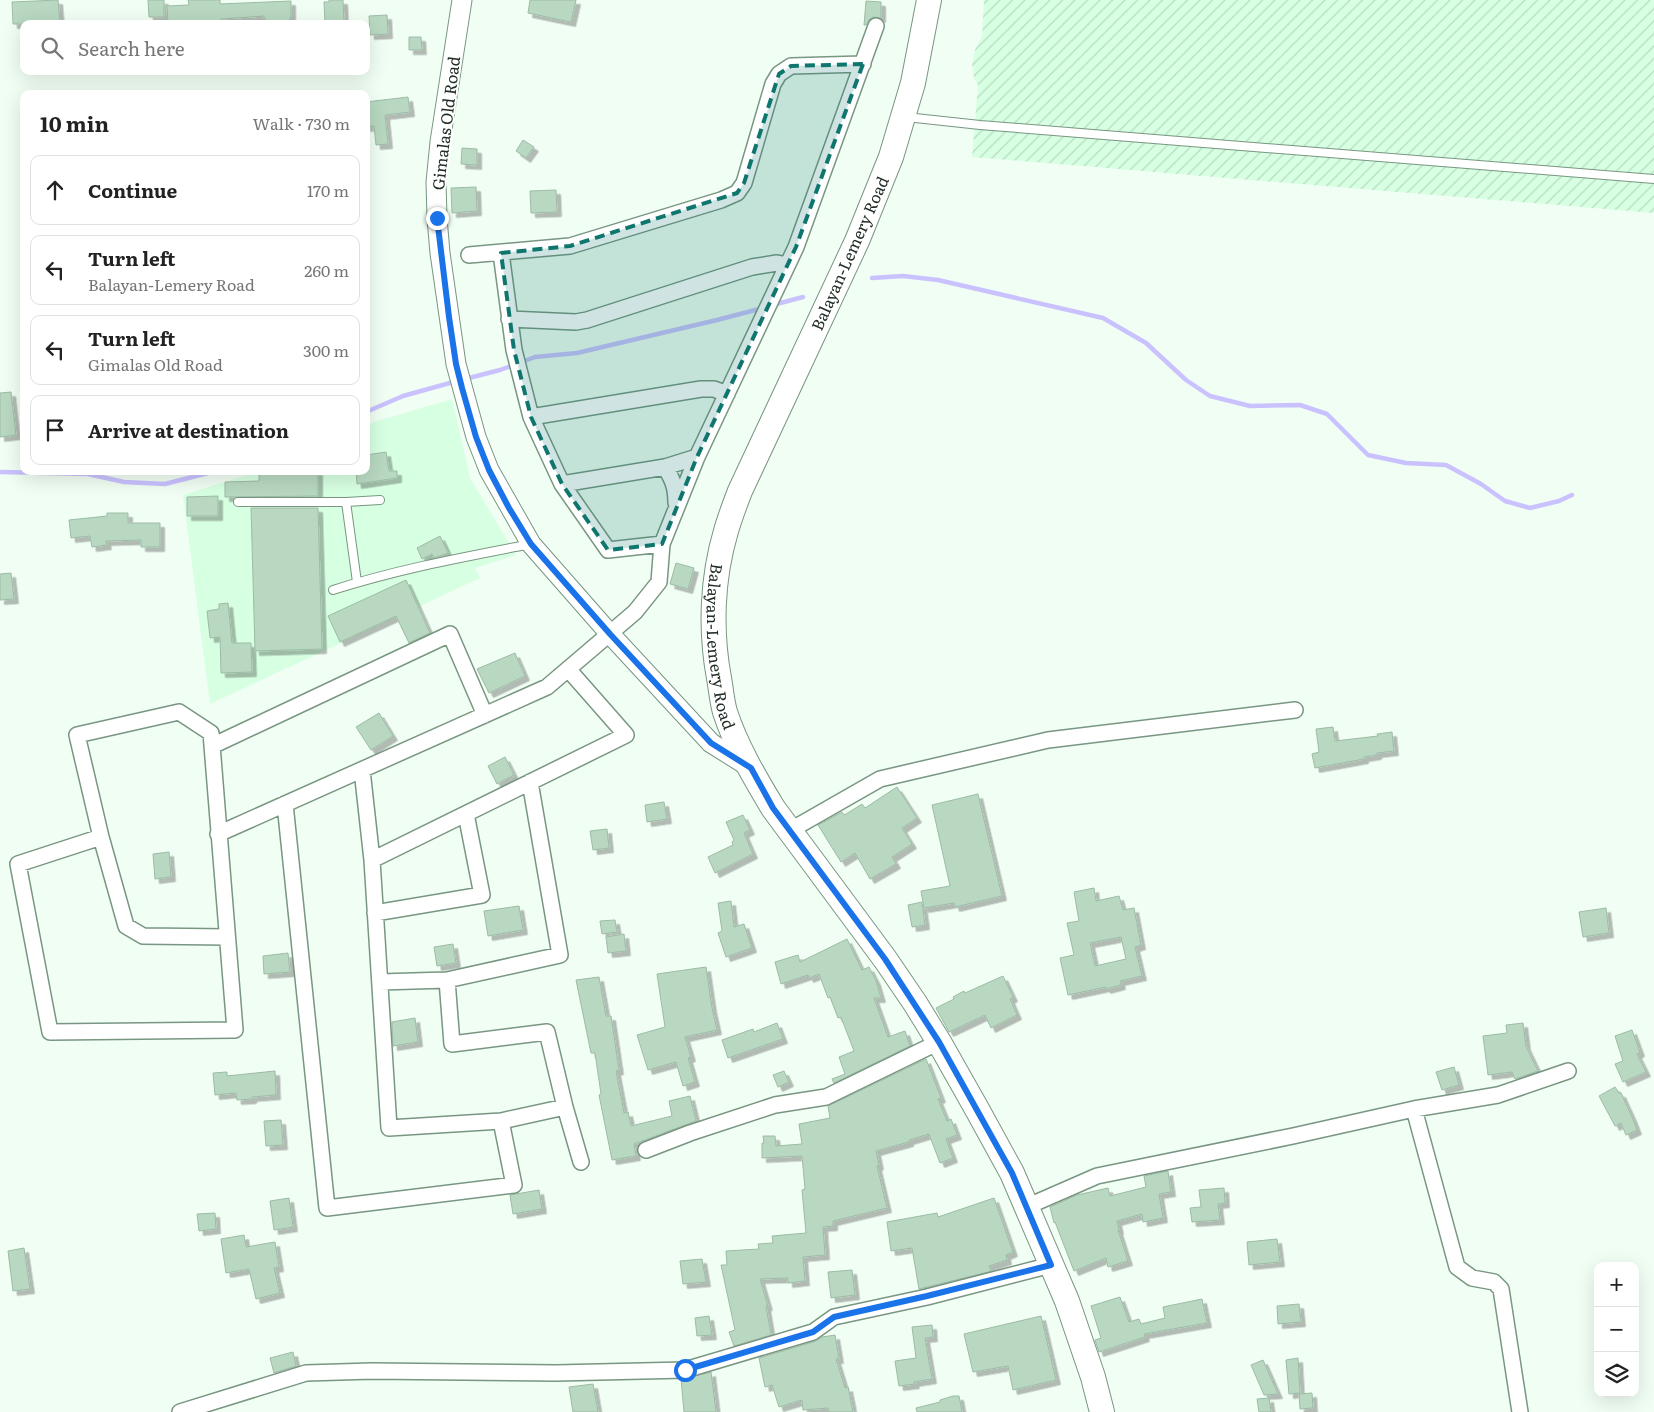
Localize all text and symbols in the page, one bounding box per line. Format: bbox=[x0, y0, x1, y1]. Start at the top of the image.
search box bbox=[20, 20, 370, 75]
icon: search bbox=[38, 34, 66, 62]
text: Search here bbox=[78, 34, 185, 62]
street label: Gimalas Old Road bbox=[425, 54, 465, 191]
text: 10 min bbox=[40, 107, 109, 138]
text: Walk · 730 m bbox=[253, 111, 350, 135]
street label: Balayan-Lemery Road bbox=[804, 172, 894, 334]
icon: ahead bbox=[41, 176, 69, 204]
text: Continue bbox=[88, 176, 177, 204]
text: 170 m bbox=[307, 178, 349, 202]
route end bbox=[426, 207, 449, 230]
text: Turn left bbox=[88, 244, 175, 272]
icon: left bbox=[41, 256, 69, 284]
text: 260 m bbox=[304, 258, 349, 282]
text: Balayan-Lemery Road bbox=[88, 272, 255, 296]
text: Turn left bbox=[88, 324, 175, 352]
icon: left bbox=[41, 336, 69, 364]
text: 300 m bbox=[303, 338, 349, 362]
text: Gimalas Old Road bbox=[88, 352, 223, 376]
icon: arrive bbox=[41, 416, 69, 444]
text: Arrive at destination bbox=[88, 416, 289, 444]
street label: Balayan-Lemery Road bbox=[702, 562, 742, 733]
map controls bbox=[1594, 1262, 1639, 1397]
button: + bbox=[1594, 1262, 1639, 1307]
button: − bbox=[1594, 1307, 1639, 1352]
button: layers bbox=[1594, 1352, 1639, 1397]
route start bbox=[674, 1359, 697, 1382]

